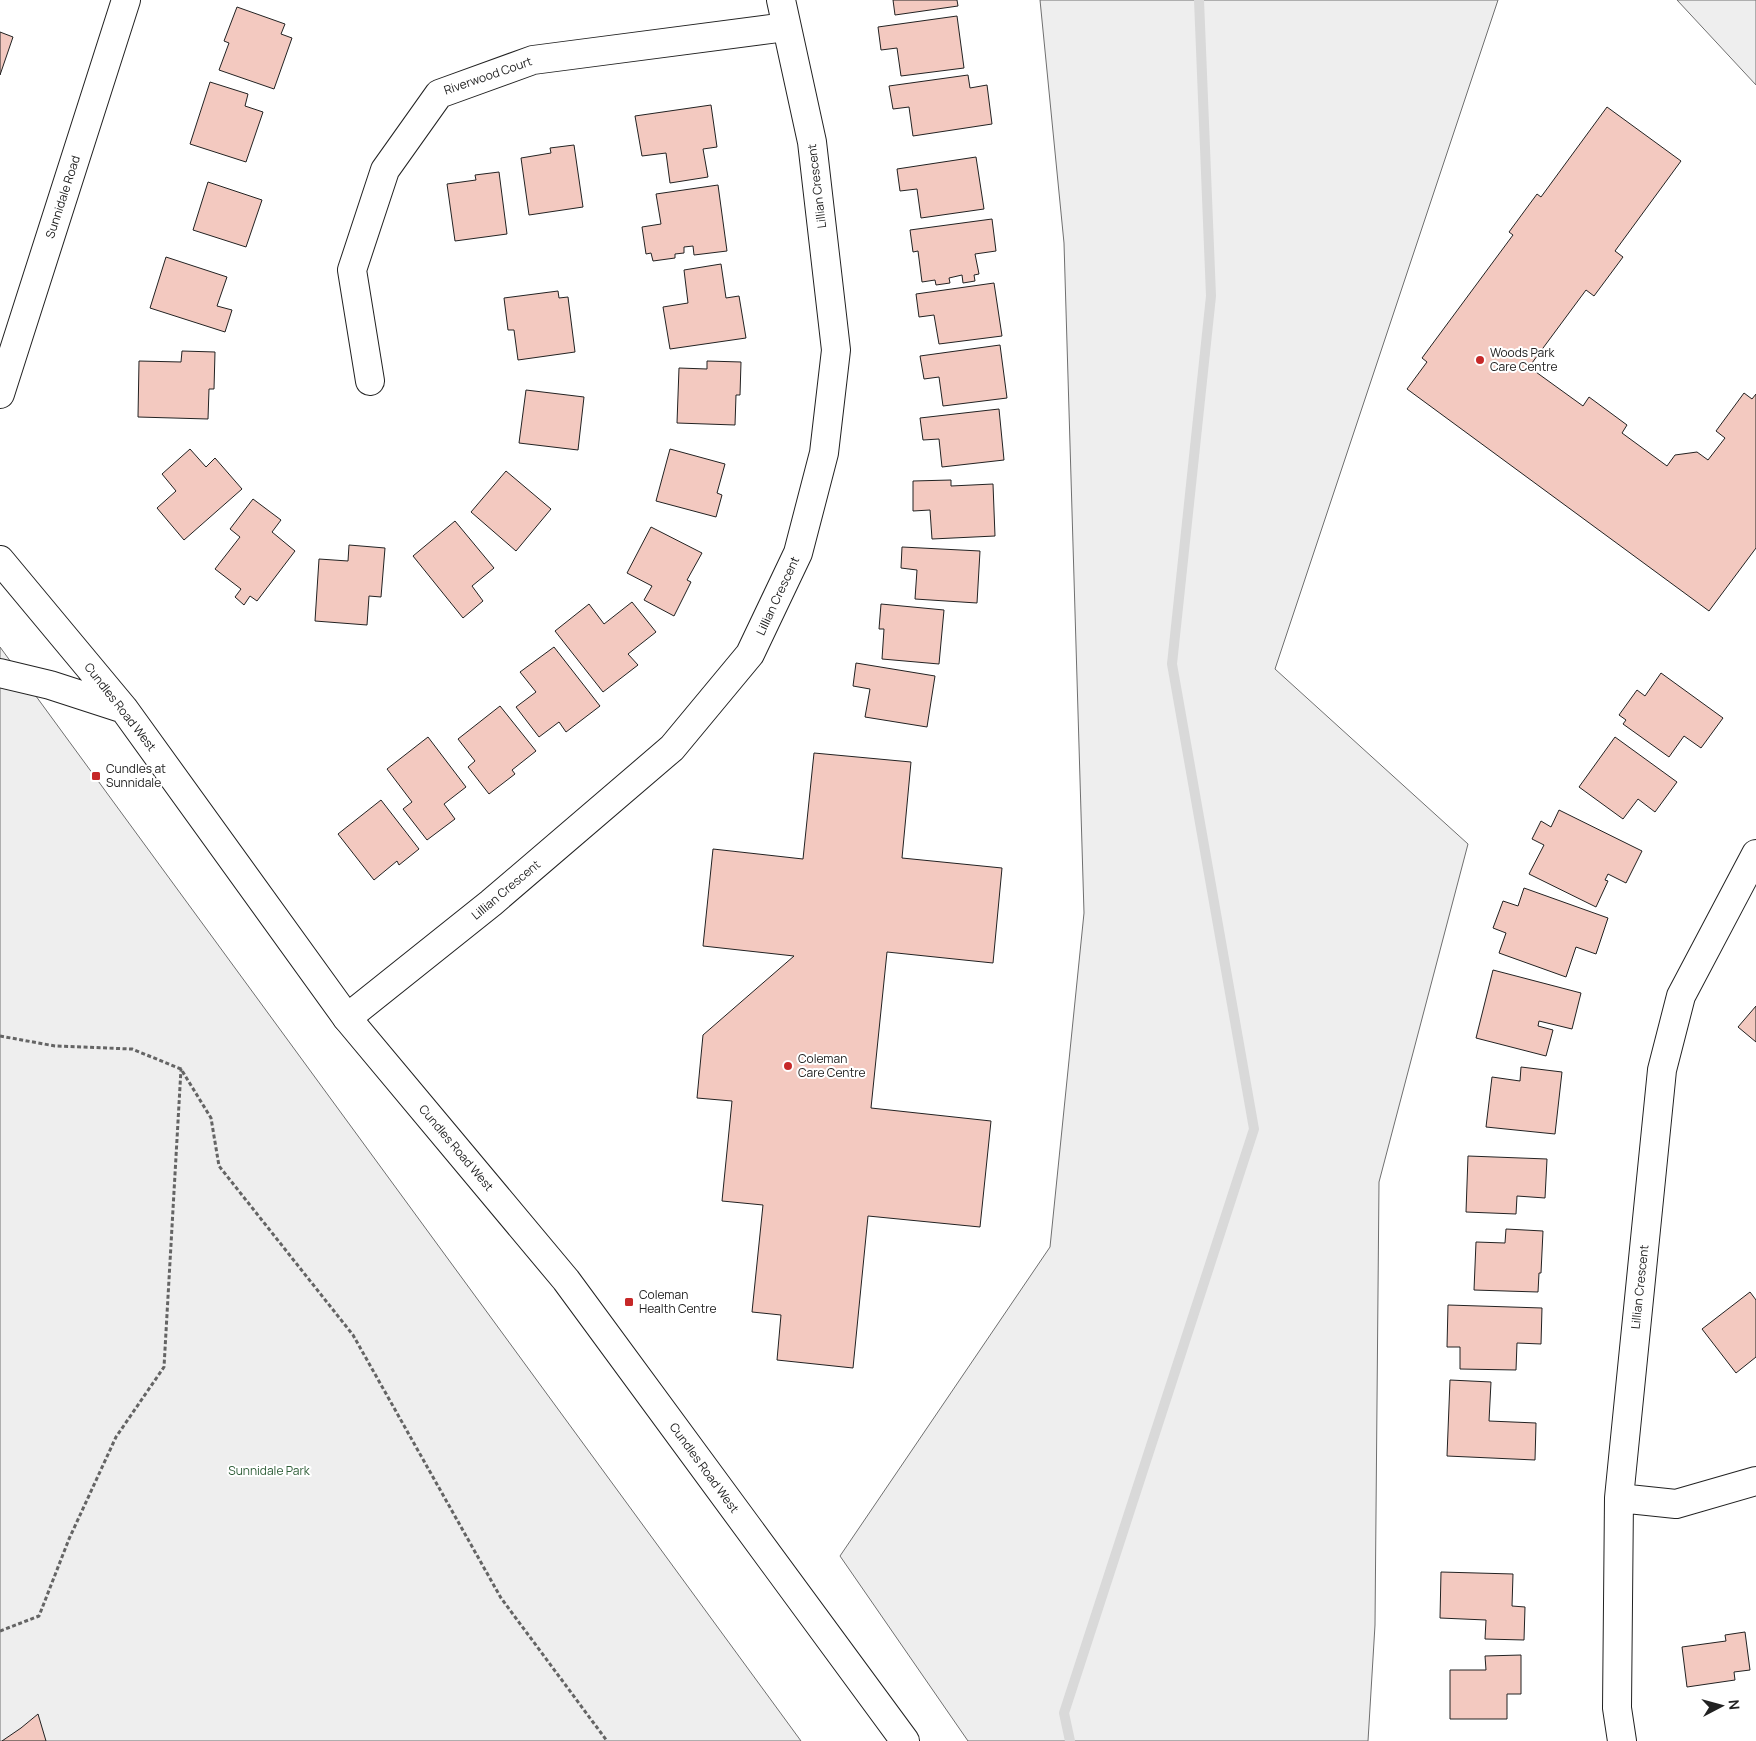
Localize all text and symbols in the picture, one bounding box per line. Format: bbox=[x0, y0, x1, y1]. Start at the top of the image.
street label: Riverwood Court bbox=[441, 52, 534, 99]
street label: Lillian Crescent bbox=[803, 143, 830, 229]
street label: Sunnidale Road bbox=[41, 153, 84, 240]
place label: Woods Park Care Centre bbox=[1490, 344, 1557, 375]
marker: Woods Park Care Centre bbox=[1474, 354, 1486, 366]
street label: Lillian Crescent bbox=[752, 554, 803, 638]
street label: Cundles Road West bbox=[80, 659, 160, 755]
place label: Cundles at Sunnidale bbox=[106, 760, 166, 791]
marker: Cundles at Sunnidale bbox=[90, 770, 102, 782]
street label: Lillian Crescent bbox=[468, 856, 544, 923]
place label: Coleman Care Centre bbox=[798, 1050, 865, 1081]
marker: Coleman Care Centre bbox=[782, 1060, 794, 1072]
street label: Cundles Road West bbox=[415, 1101, 498, 1195]
street label: Lillian Crescent bbox=[1627, 1244, 1652, 1330]
place label: Coleman Health Centre bbox=[639, 1286, 717, 1317]
marker: Coleman Health Centre bbox=[623, 1296, 635, 1308]
street label: Cundles Road West bbox=[666, 1419, 743, 1516]
park label: Sunnidale Park bbox=[228, 1462, 311, 1479]
north arrow bbox=[1696, 1681, 1746, 1731]
text: N bbox=[1724, 1699, 1744, 1711]

